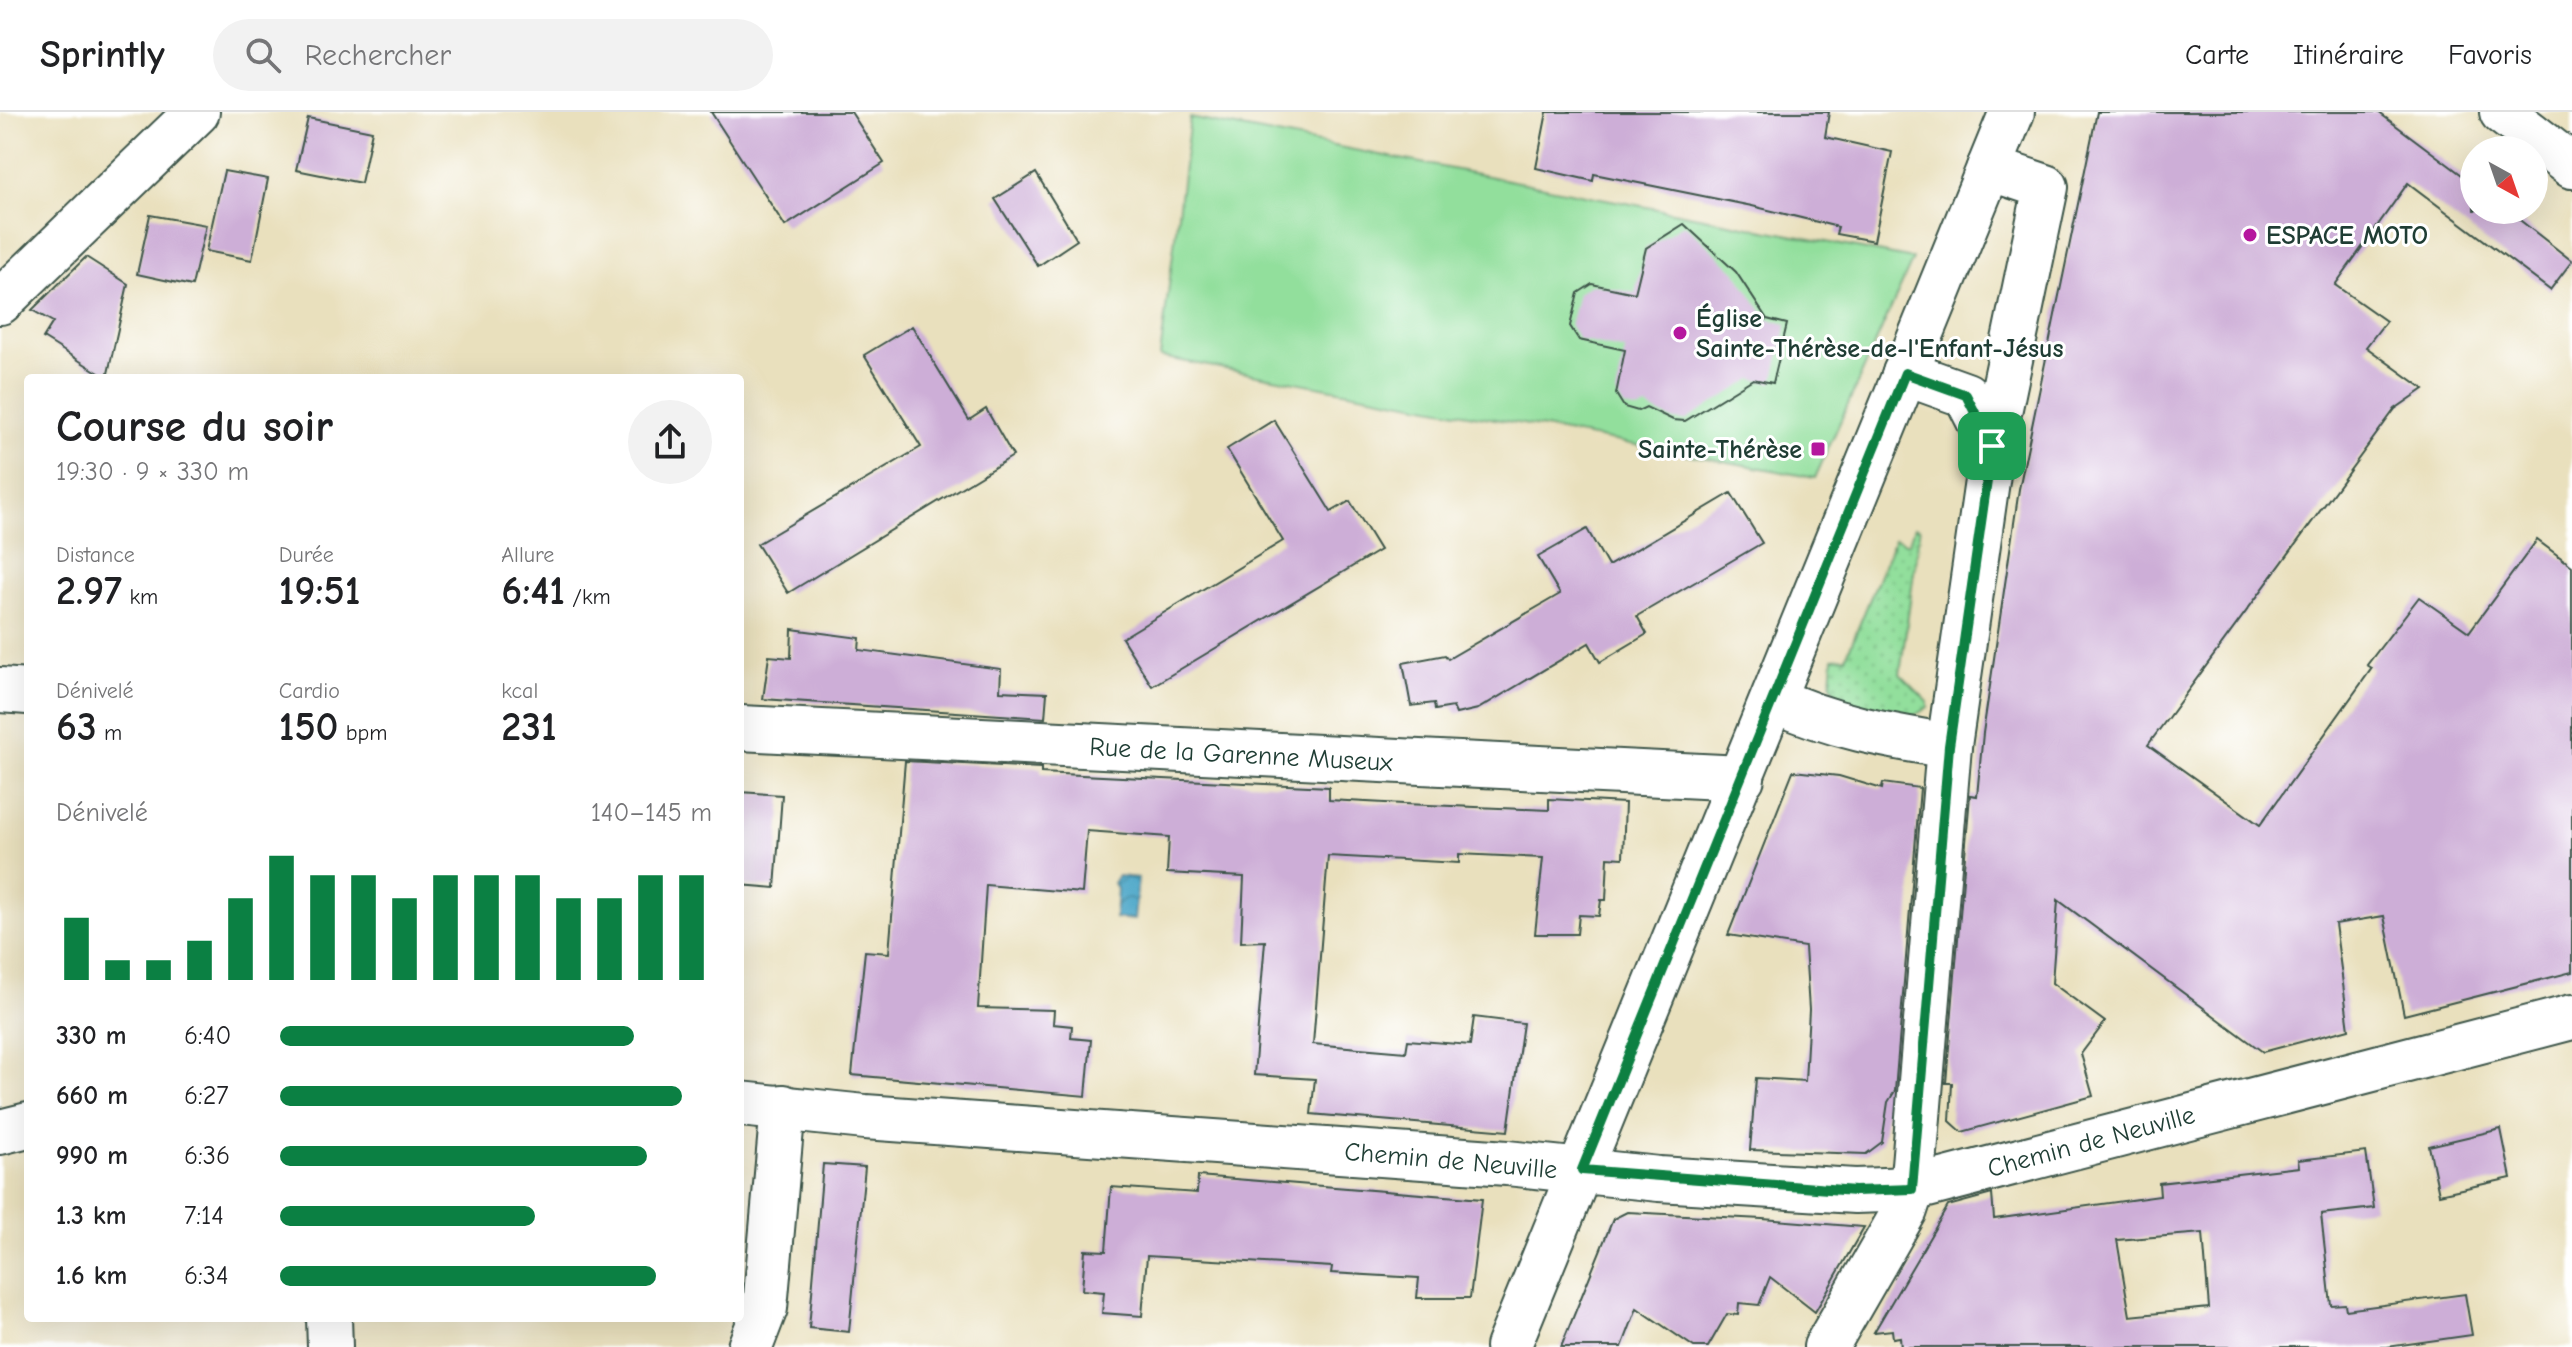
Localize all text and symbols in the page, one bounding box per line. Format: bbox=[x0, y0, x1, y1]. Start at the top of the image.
search box bbox=[213, 19, 773, 91]
text: Sprintly bbox=[40, 33, 165, 77]
icon: search bbox=[241, 33, 285, 77]
text: Rechercher bbox=[305, 38, 451, 73]
text: Carte bbox=[2185, 39, 2249, 71]
text: Itinéraire bbox=[2293, 39, 2404, 71]
text: Favoris bbox=[2448, 39, 2532, 71]
north arrow bbox=[2460, 136, 2548, 224]
map controls bbox=[2460, 136, 2548, 224]
place label: ESPACE MOTO bbox=[2266, 221, 2428, 251]
marker: ESPACE MOTO bbox=[2241, 226, 2259, 244]
place label: Église Sainte-Thérèse-de-l'Enfant-Jésus bbox=[1696, 303, 2064, 364]
marker: Église Sainte-Thérèse-de-l'Enfant-Jésus bbox=[1671, 324, 1689, 342]
button: share bbox=[628, 400, 712, 484]
text: Course du soir bbox=[56, 401, 333, 452]
pin bbox=[1958, 412, 2026, 480]
icon: arrive bbox=[1970, 424, 2014, 468]
place label: Sainte-Thérèse bbox=[1638, 435, 1802, 465]
marker: Sainte-Thérèse bbox=[1809, 440, 1827, 458]
text: 19:30 · 9 × 330 m bbox=[56, 457, 249, 487]
text: Distance bbox=[56, 542, 135, 568]
text: Durée bbox=[279, 542, 334, 568]
text: Allure bbox=[501, 542, 554, 568]
text: 2.97 bbox=[56, 568, 122, 614]
text: 19:51 bbox=[279, 568, 361, 614]
text: 6:41 bbox=[501, 568, 565, 614]
text: km bbox=[122, 584, 158, 610]
text: /km bbox=[565, 584, 611, 610]
text: Dénivelé bbox=[56, 678, 134, 704]
text: Cardio bbox=[279, 678, 340, 704]
text: kcal bbox=[501, 678, 538, 704]
text: 63 bbox=[56, 704, 97, 750]
text: 150 bbox=[279, 704, 339, 750]
text: 231 bbox=[501, 704, 557, 750]
text: m bbox=[97, 720, 122, 746]
text: bpm bbox=[339, 720, 388, 746]
street label: Rue de la Garenne Museux bbox=[1089, 732, 1394, 778]
text: Dénivelé bbox=[56, 798, 148, 828]
text: 140–145 m bbox=[591, 798, 712, 828]
text: 330 m bbox=[56, 1021, 126, 1051]
text: 6:40 bbox=[184, 1021, 231, 1051]
text: 660 m bbox=[56, 1081, 128, 1111]
text: 6:27 bbox=[184, 1081, 229, 1111]
street label: Chemin de Neuville bbox=[1984, 1100, 2198, 1184]
street label: Chemin de Neuville bbox=[1343, 1137, 1559, 1185]
text: 990 m bbox=[56, 1141, 128, 1171]
text: 6:36 bbox=[184, 1141, 230, 1171]
text: 1.3 km bbox=[56, 1201, 126, 1231]
text: 7:14 bbox=[184, 1201, 224, 1231]
text: 1.6 km bbox=[56, 1261, 127, 1291]
text: 6:34 bbox=[184, 1261, 229, 1291]

